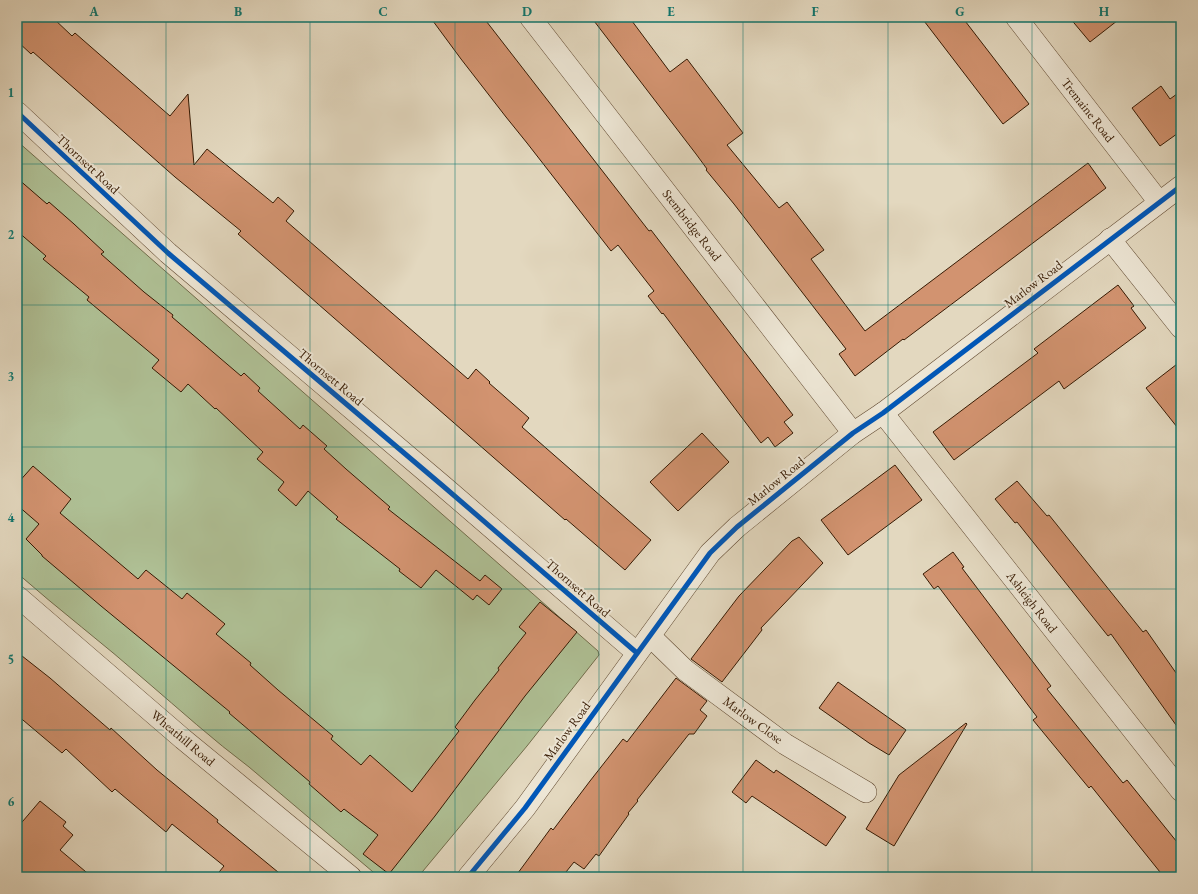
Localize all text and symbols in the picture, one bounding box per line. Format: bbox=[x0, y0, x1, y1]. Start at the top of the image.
text: A bbox=[88, 3, 99, 20]
text: B bbox=[234, 3, 242, 20]
text: C bbox=[378, 3, 388, 20]
text: D bbox=[522, 3, 532, 20]
text: E bbox=[667, 3, 675, 20]
text: F bbox=[811, 3, 819, 20]
text: G bbox=[955, 3, 965, 20]
text: H bbox=[1099, 3, 1110, 20]
street label: Tremaine Road bbox=[1058, 74, 1119, 146]
text: 1 bbox=[8, 84, 15, 101]
street label: Thornsett Road bbox=[53, 130, 123, 198]
street label: Stembridge Road bbox=[659, 186, 726, 265]
text: 2 bbox=[8, 226, 15, 243]
street label: Marlow Road bbox=[1000, 256, 1066, 312]
street label: Thornsett Road bbox=[295, 345, 368, 410]
text: 3 bbox=[8, 368, 15, 385]
street label: Marlow Road bbox=[744, 452, 809, 509]
text: 4 bbox=[8, 509, 15, 526]
street label: Thornsett Road bbox=[542, 555, 614, 621]
street label: Ashleigh Road bbox=[1002, 567, 1062, 636]
text: 5 bbox=[8, 651, 14, 668]
street label: Marlow Close bbox=[720, 693, 786, 747]
street label: Marlow Road bbox=[540, 698, 594, 764]
street label: Wheathill Road bbox=[147, 706, 219, 770]
text: 6 bbox=[8, 793, 15, 810]

